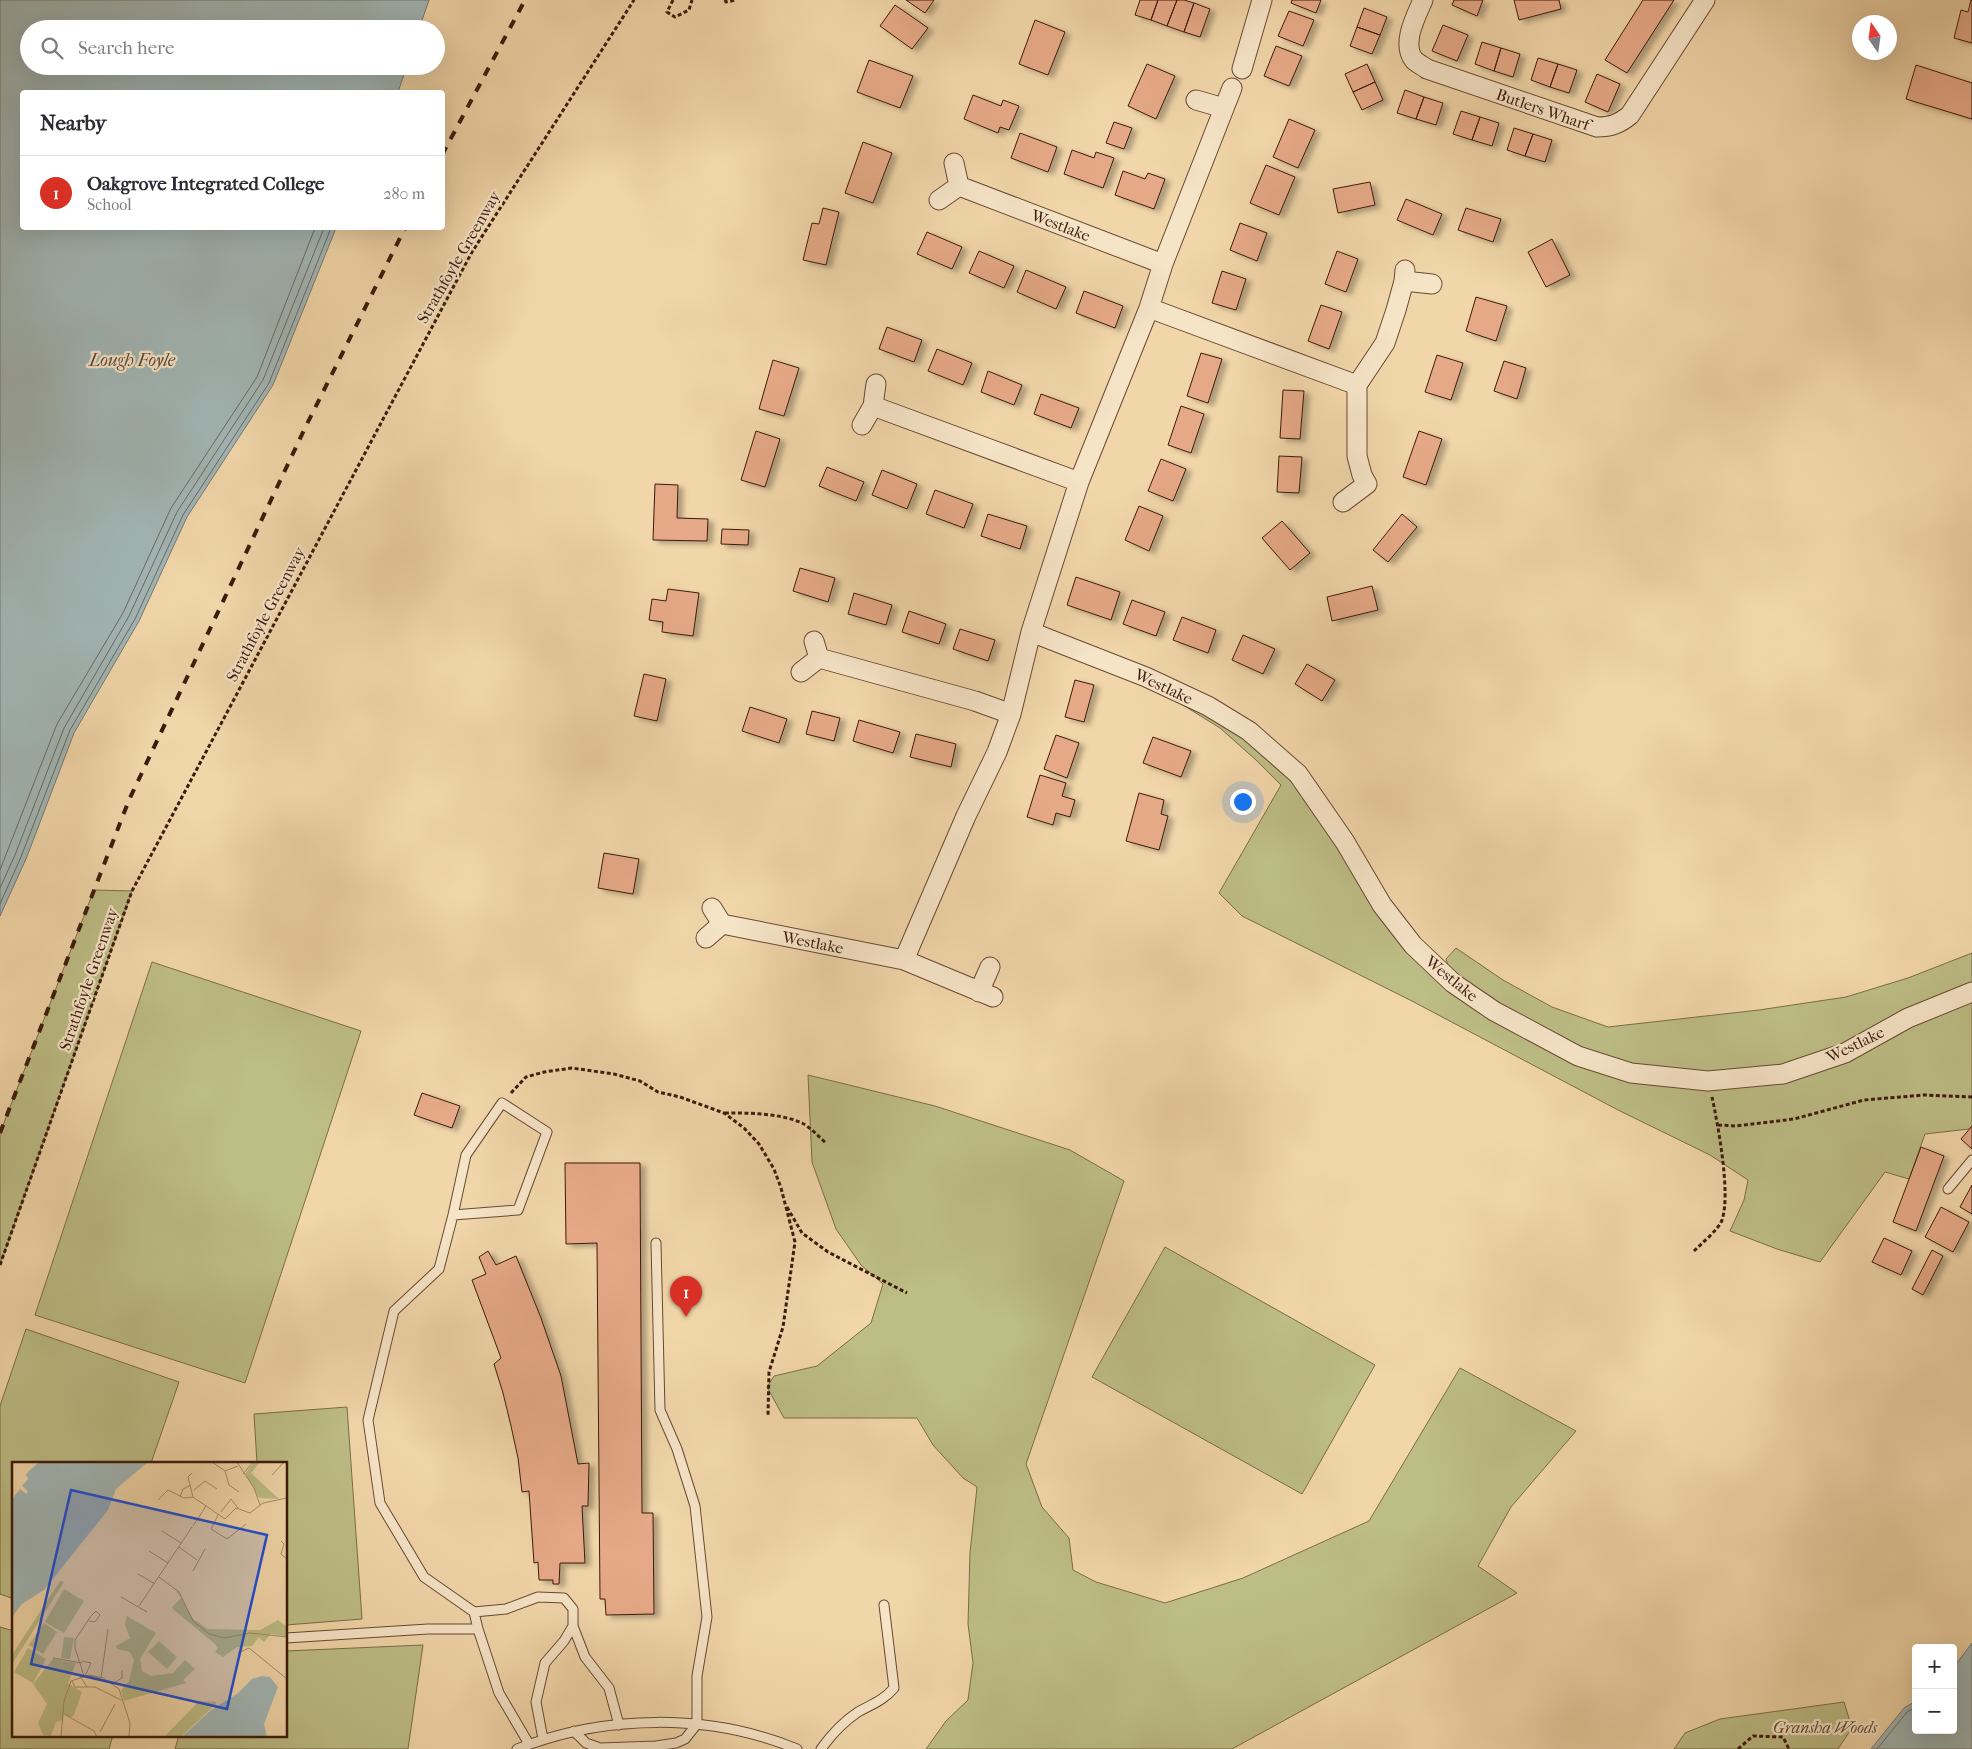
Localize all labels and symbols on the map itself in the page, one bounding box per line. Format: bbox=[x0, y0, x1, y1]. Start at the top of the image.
north arrow bbox=[1852, 15, 1897, 60]
street label: Butlers Wharf bbox=[1494, 85, 1596, 136]
street label: Strathfoyle Greenway bbox=[413, 187, 504, 327]
street label: Westlake bbox=[1028, 205, 1093, 245]
water label: Lough Foyle bbox=[87, 350, 176, 371]
street label: Strathfoyle Greenway bbox=[222, 543, 309, 685]
street label: Westlake bbox=[1131, 664, 1196, 708]
your location bbox=[1230, 789, 1256, 815]
street label: Strathfoyle Greenway bbox=[55, 905, 122, 1053]
street label: Westlake bbox=[780, 927, 845, 958]
street label: Westlake bbox=[1421, 951, 1482, 1005]
street label: Westlake bbox=[1822, 1022, 1887, 1067]
pin: 1 bbox=[670, 1276, 702, 1317]
inset map bbox=[12, 1462, 288, 1736]
park label: Gransha Woods bbox=[1773, 1718, 1878, 1737]

